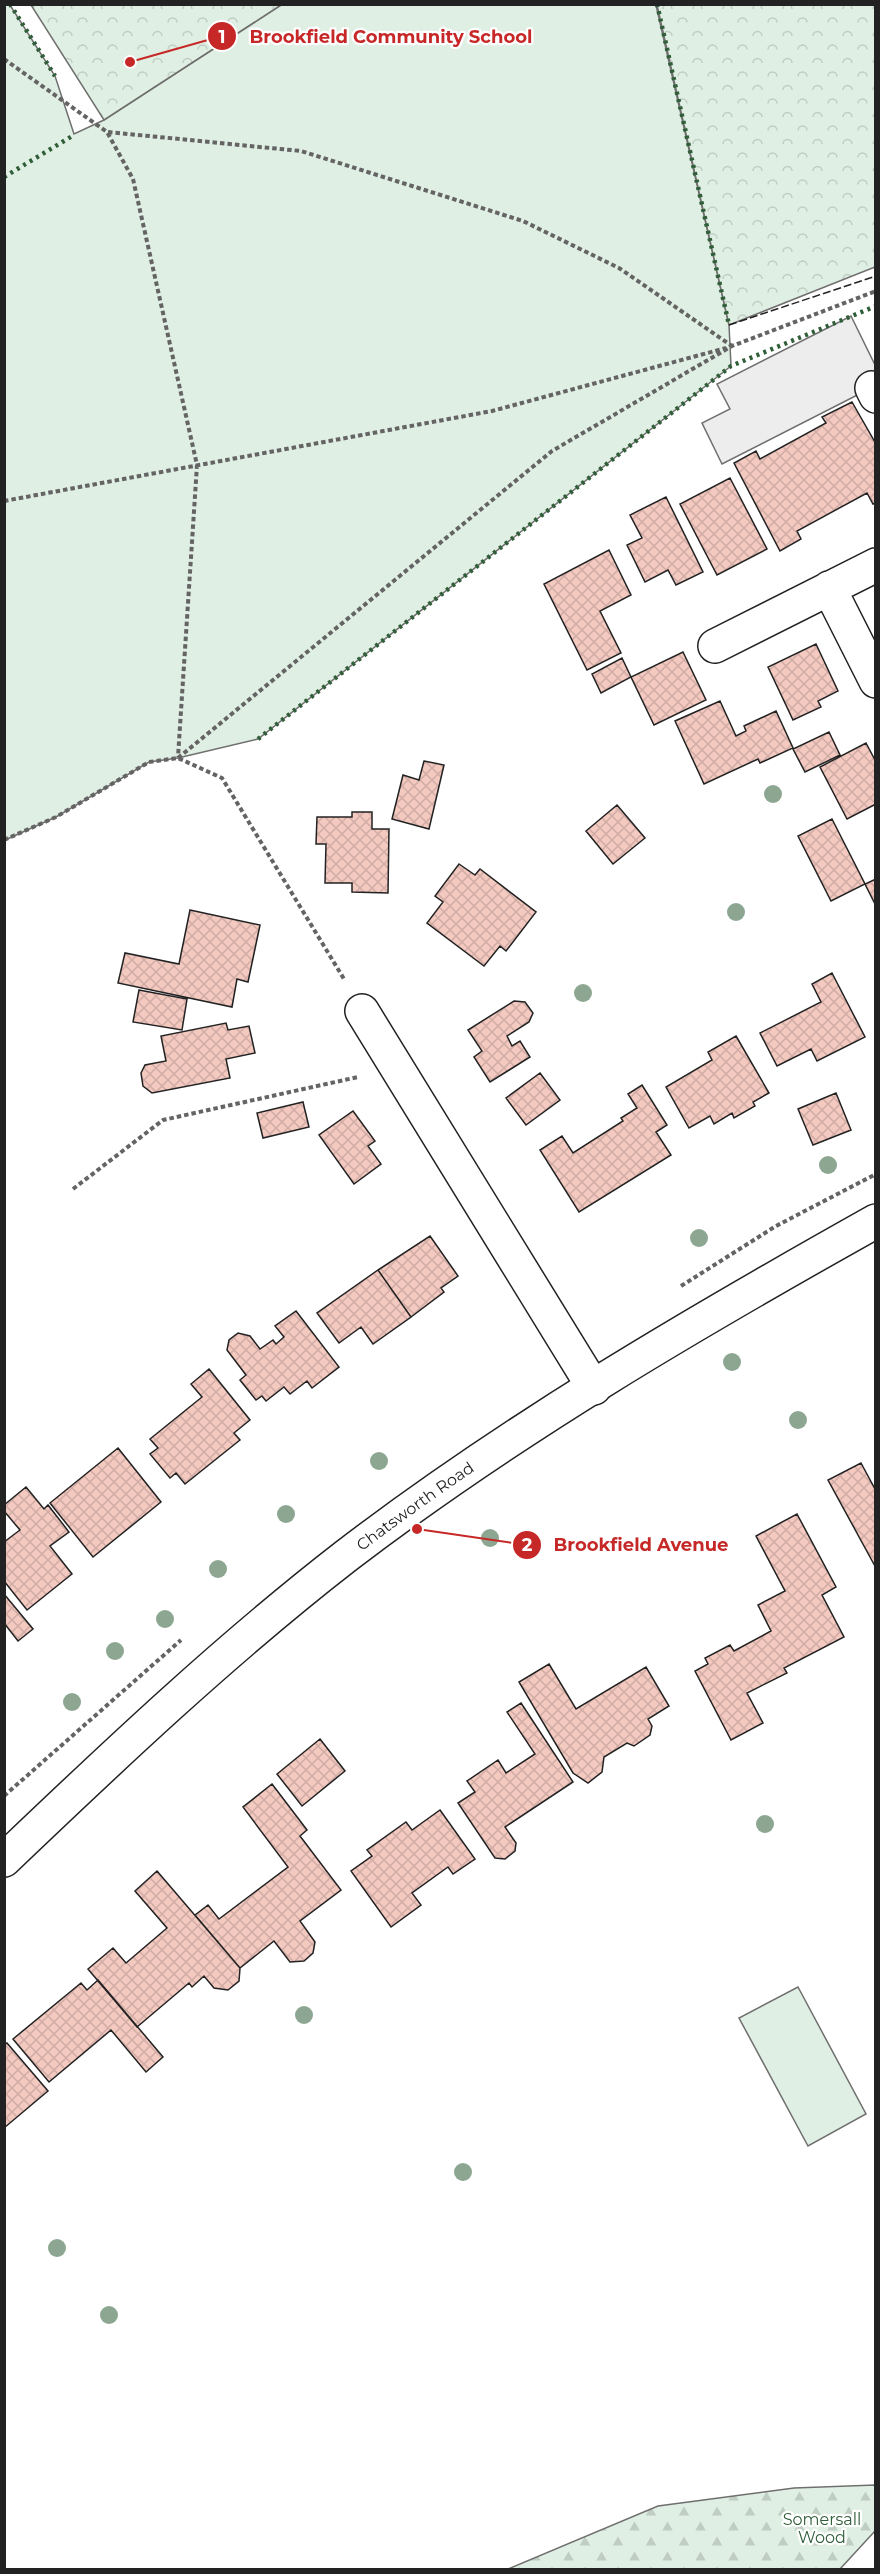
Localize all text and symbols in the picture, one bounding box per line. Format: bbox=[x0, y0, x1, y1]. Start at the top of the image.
callout: Brookfield Community School bbox=[207, 18, 544, 54]
text: 1 bbox=[218, 26, 226, 48]
text: Brookfield Community School bbox=[250, 26, 532, 48]
street label: Chatsworth Road bbox=[353, 1458, 477, 1555]
callout: Brookfield Avenue bbox=[512, 1527, 741, 1563]
text: 2 bbox=[522, 1534, 533, 1556]
text: Brookfield Avenue bbox=[554, 1534, 728, 1556]
park label: Somersall Wood bbox=[783, 2510, 861, 2547]

